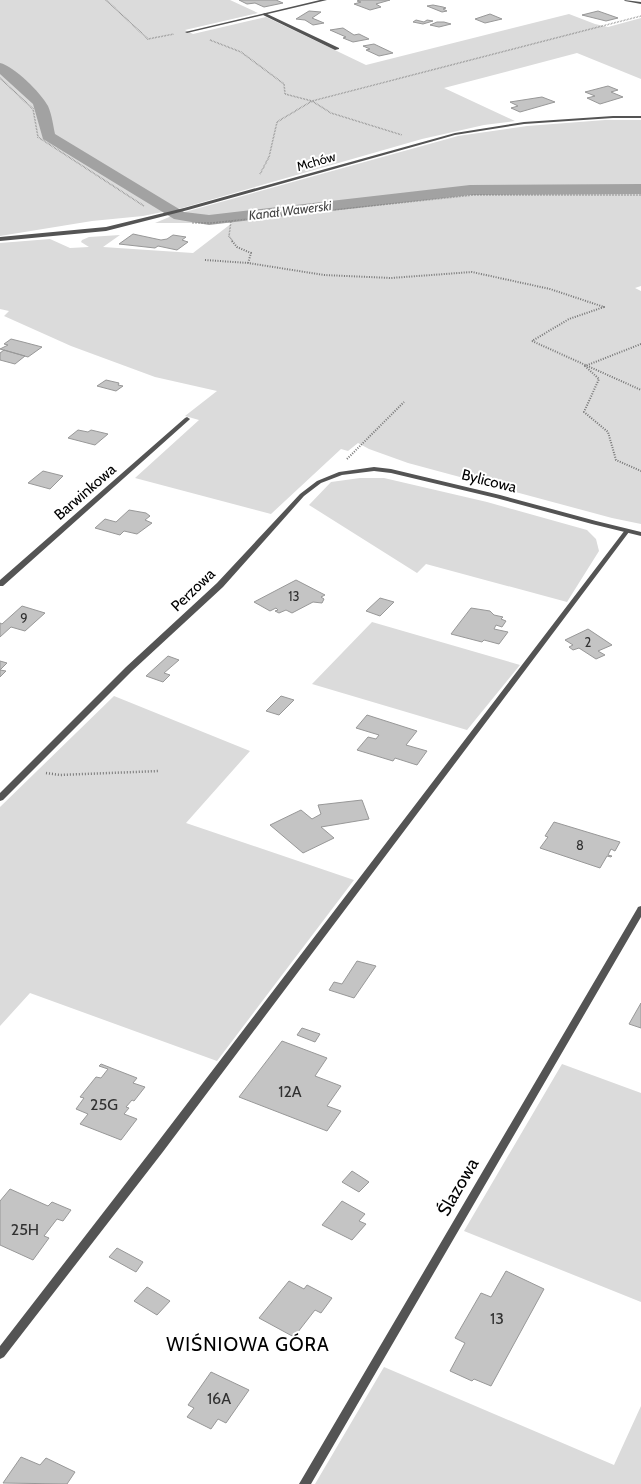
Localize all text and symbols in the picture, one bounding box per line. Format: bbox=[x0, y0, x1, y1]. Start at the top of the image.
street label: Mchów bbox=[295, 148, 338, 174]
water label: Kanał Wawerski bbox=[248, 197, 333, 223]
street label: Barwinkowa bbox=[50, 460, 120, 524]
street label: Bylicowa bbox=[460, 466, 519, 497]
street label: Perzowa bbox=[167, 564, 219, 615]
house number: 13 bbox=[288, 588, 300, 604]
house number: 9 bbox=[20, 610, 28, 626]
house number: 2 bbox=[585, 634, 592, 650]
house number: 8 bbox=[576, 837, 584, 853]
house number: 12A bbox=[278, 1082, 302, 1101]
house number: 25G bbox=[90, 1095, 118, 1114]
street label: Ślazowa bbox=[433, 1154, 483, 1220]
house number: 25H bbox=[11, 1220, 39, 1239]
house number: 13 bbox=[490, 1309, 504, 1328]
district label: WIŚNIOWA GÓRA bbox=[166, 1332, 330, 1356]
house number: 16A bbox=[207, 1389, 231, 1408]

